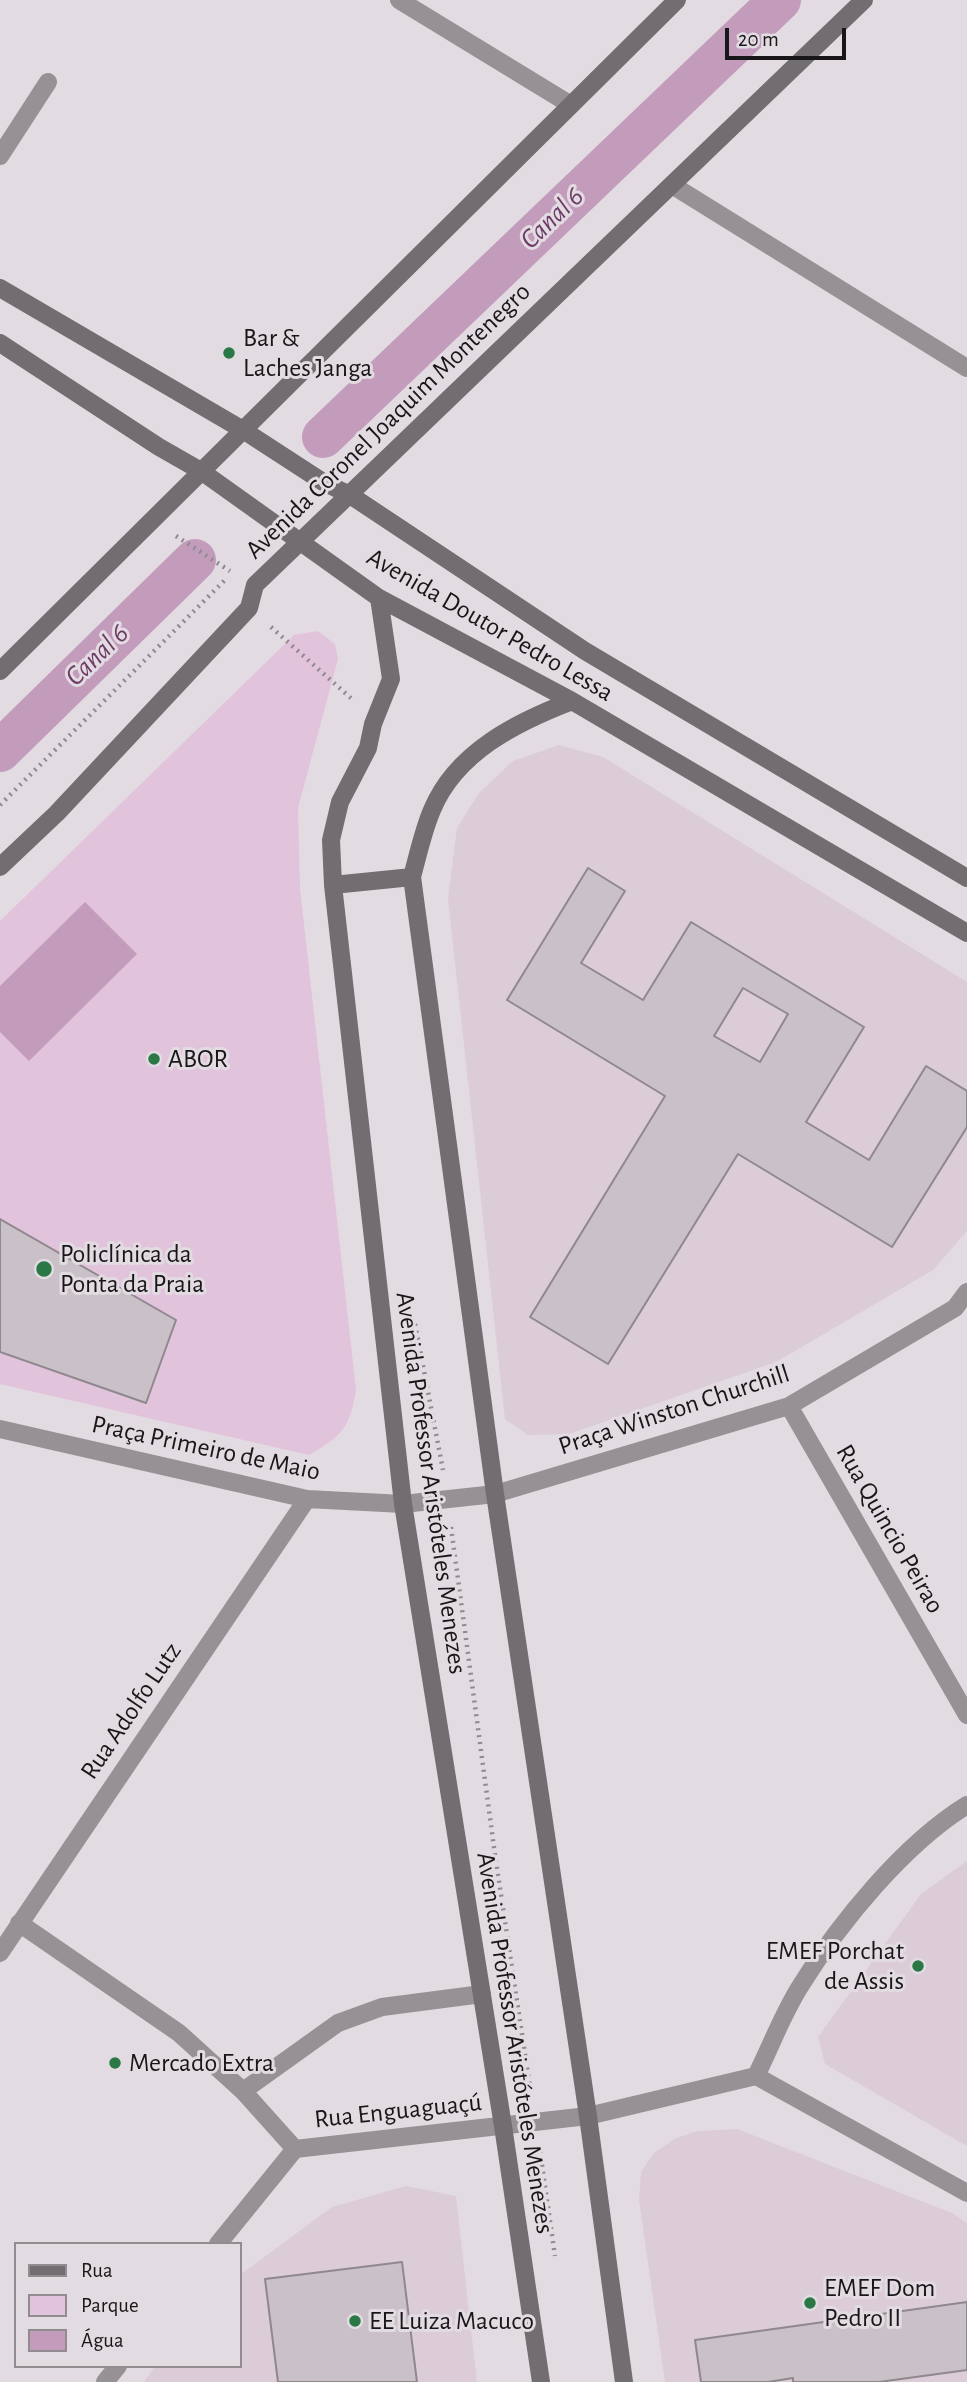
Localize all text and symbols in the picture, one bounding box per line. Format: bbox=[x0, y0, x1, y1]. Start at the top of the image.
scale bar bbox=[729, 14, 850, 58]
text: 20 m bbox=[738, 29, 779, 50]
water label: Canal 6 bbox=[513, 180, 591, 256]
street label: Avenida Coronel Joaquim Montenegro bbox=[239, 276, 537, 566]
place label: Bar & Laches Janga bbox=[243, 322, 372, 384]
marker: Bar & Laches Janga bbox=[221, 345, 237, 361]
street label: Avenida Doutor Pedro Lessa bbox=[361, 542, 619, 708]
water label: Canal 6 bbox=[58, 617, 136, 693]
place label: ABOR bbox=[168, 1043, 228, 1075]
marker: ABOR bbox=[146, 1051, 162, 1067]
place label: Policlínica da Ponta da Praia bbox=[60, 1238, 204, 1300]
marker: Policlínica da Ponta da Praia bbox=[34, 1259, 54, 1279]
street label: Avenida Professor Aristóteles Menezes bbox=[389, 1290, 473, 1676]
street label: Praça Winston Churchill bbox=[555, 1358, 793, 1462]
street label: Praça Primeiro de Maio bbox=[89, 1409, 323, 1487]
street label: Rua Quincio Peirao bbox=[829, 1439, 951, 1619]
street label: Rua Adolfo Lutz bbox=[74, 1637, 188, 1785]
street label: Avenida Professor Aristóteles Menezes bbox=[469, 1850, 561, 2236]
place label: EMEF Porchat de Assis bbox=[766, 1935, 904, 1996]
marker: EMEF Porchat de Assis bbox=[910, 1958, 926, 1974]
place label: Mercado Extra bbox=[129, 2047, 274, 2079]
marker: Mercado Extra bbox=[107, 2055, 123, 2071]
street label: Rua Enguaguaçú bbox=[313, 2087, 483, 2135]
legend bbox=[14, 2242, 242, 2368]
text: Rua bbox=[81, 2260, 113, 2281]
place label: EMEF Dom Pedro II bbox=[824, 2272, 935, 2334]
text: Parque bbox=[81, 2295, 139, 2316]
marker: EMEF Dom Pedro II bbox=[802, 2295, 818, 2311]
place label: EE Luiza Macuco bbox=[369, 2305, 534, 2337]
marker: EE Luiza Macuco bbox=[347, 2313, 363, 2329]
text: Água bbox=[81, 2330, 124, 2351]

